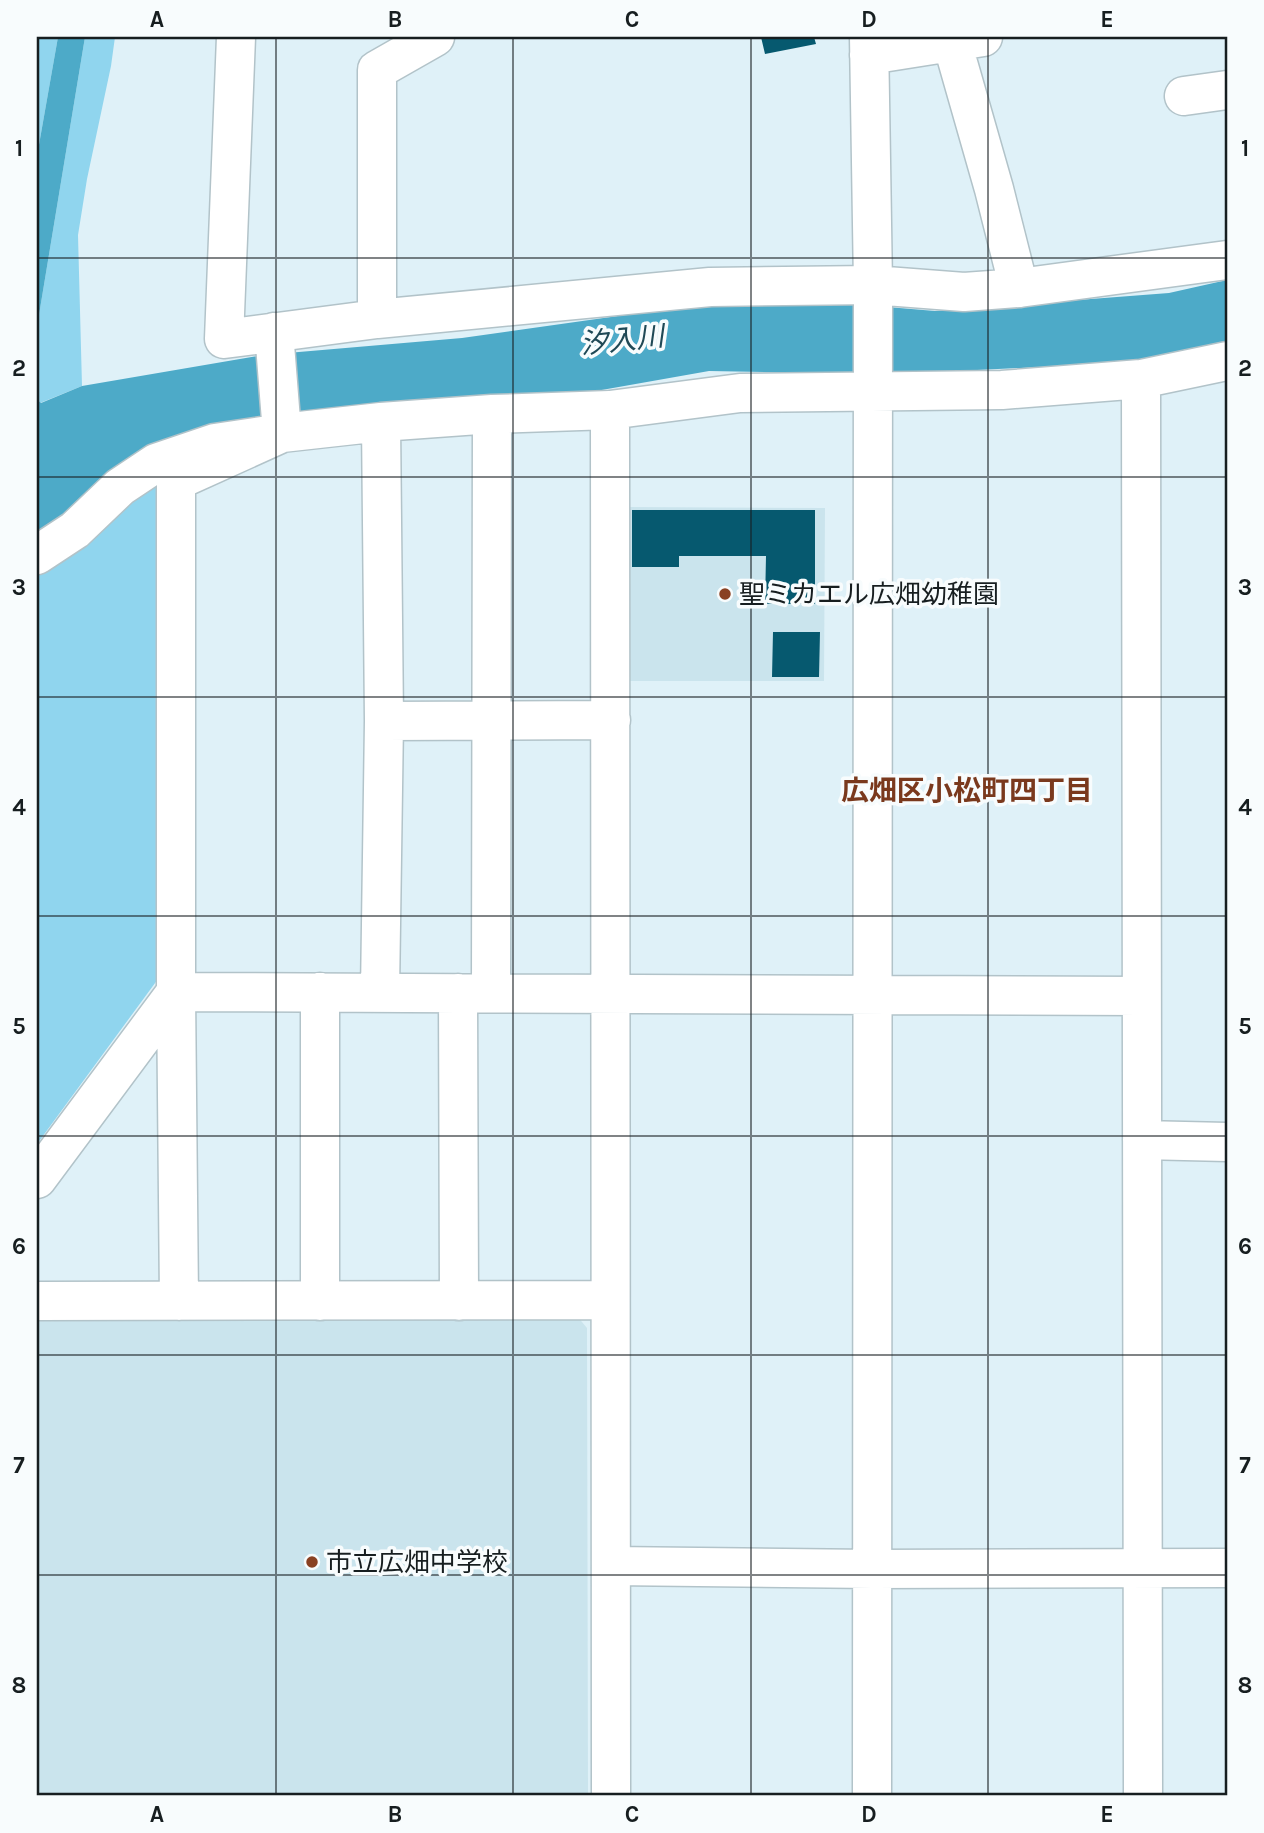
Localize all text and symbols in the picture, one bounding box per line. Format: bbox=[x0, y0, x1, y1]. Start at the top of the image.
text: A bbox=[150, 6, 164, 33]
text: B bbox=[388, 6, 402, 33]
text: C bbox=[625, 6, 639, 33]
text: D bbox=[861, 6, 877, 33]
text: E bbox=[1100, 6, 1114, 33]
text: 1 bbox=[15, 135, 23, 162]
text: 1 bbox=[1241, 135, 1249, 162]
water label: 汐入川 bbox=[578, 319, 668, 361]
text: 2 bbox=[12, 355, 26, 382]
text: 2 bbox=[1238, 355, 1252, 382]
text: 3 bbox=[12, 574, 26, 601]
text: 3 bbox=[1238, 574, 1252, 601]
place label: 聖ミカエル広畑幼稚園 bbox=[739, 579, 999, 610]
marker: 聖ミカエル広畑幼稚園 bbox=[717, 586, 733, 602]
district label: 広畑区小松町四丁目 bbox=[841, 774, 1093, 807]
text: 4 bbox=[12, 794, 26, 821]
text: 4 bbox=[1238, 794, 1252, 821]
text: 5 bbox=[12, 1013, 26, 1040]
text: 5 bbox=[1238, 1013, 1252, 1040]
text: 6 bbox=[12, 1233, 26, 1260]
text: 6 bbox=[1238, 1233, 1252, 1260]
text: 7 bbox=[13, 1452, 25, 1479]
text: 7 bbox=[1239, 1452, 1251, 1479]
place label: 市立広畑中学校 bbox=[326, 1547, 508, 1578]
marker: 市立広畑中学校 bbox=[304, 1554, 320, 1570]
text: 8 bbox=[12, 1672, 26, 1699]
text: 8 bbox=[1238, 1672, 1252, 1699]
text: A bbox=[150, 1801, 164, 1828]
text: B bbox=[388, 1801, 402, 1828]
text: C bbox=[625, 1801, 639, 1828]
text: D bbox=[861, 1801, 877, 1828]
text: E bbox=[1100, 1801, 1114, 1828]

